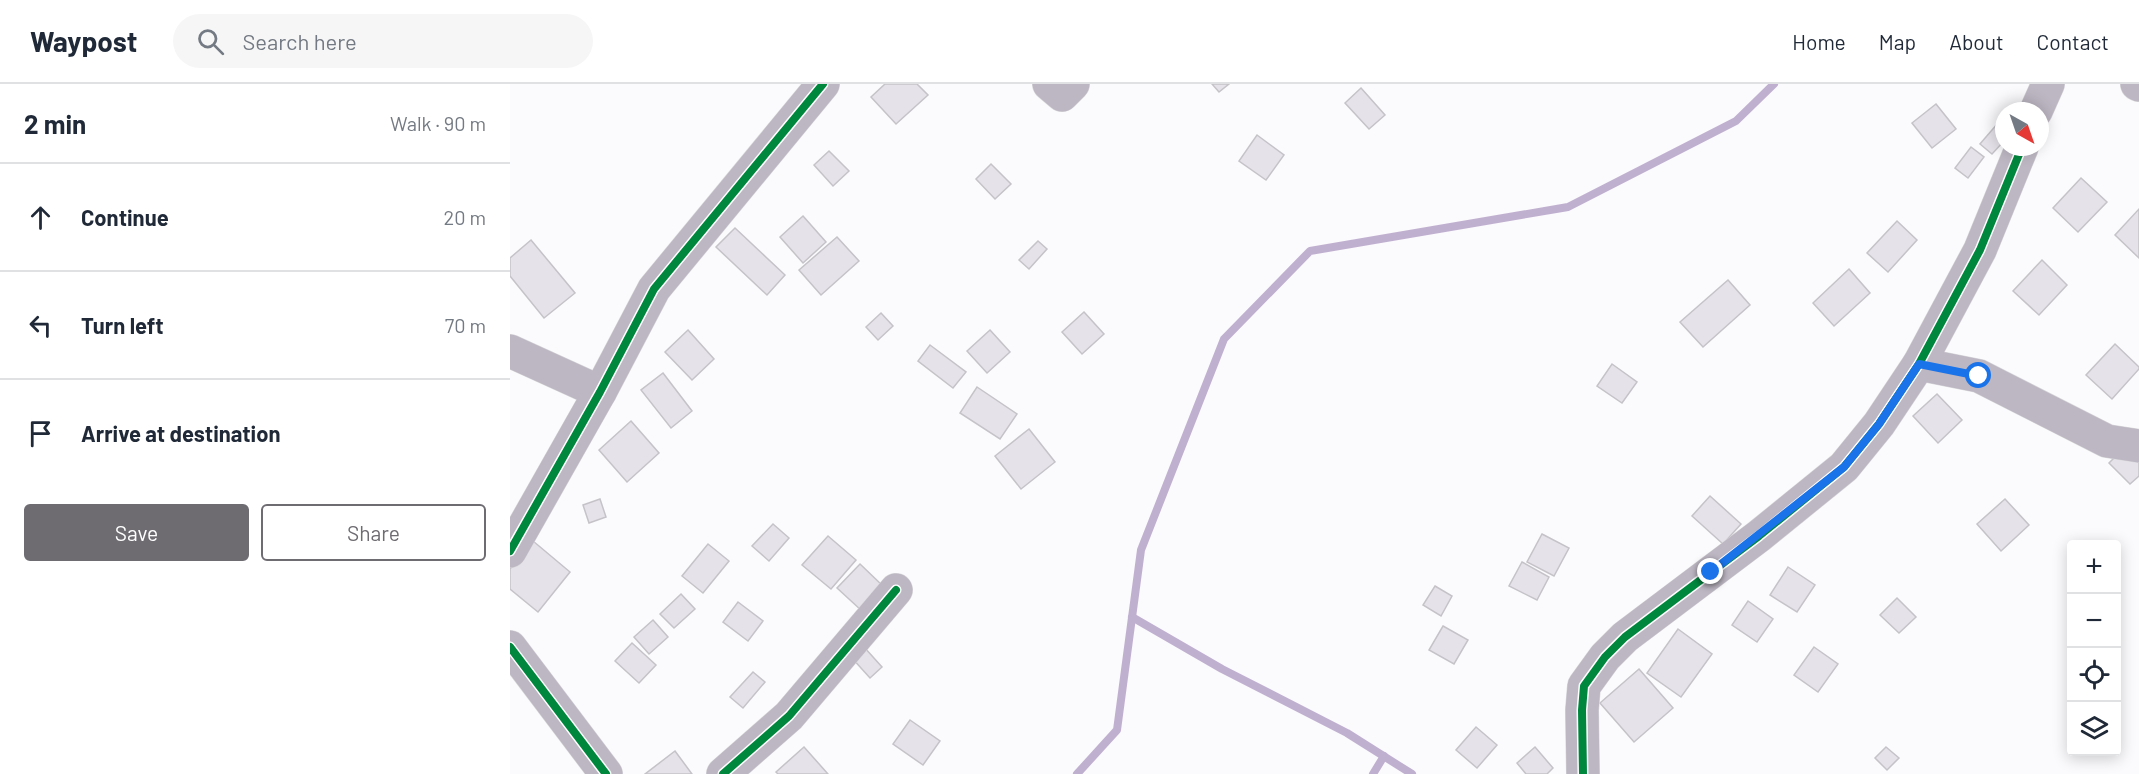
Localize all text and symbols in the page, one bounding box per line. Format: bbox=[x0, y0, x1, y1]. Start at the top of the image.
search box bbox=[173, 14, 593, 68]
text: Waypost bbox=[30, 24, 137, 58]
icon: search bbox=[194, 25, 227, 58]
text: Search here bbox=[242, 28, 357, 54]
text: Home bbox=[1792, 29, 1846, 54]
text: Map bbox=[1879, 29, 1916, 54]
text: About bbox=[1949, 29, 2004, 54]
text: Contact bbox=[2037, 29, 2109, 54]
north arrow bbox=[1995, 102, 2049, 156]
text: 2 min bbox=[24, 108, 86, 139]
text: Walk · 90 m bbox=[390, 111, 486, 135]
icon: ahead bbox=[24, 201, 57, 234]
text: Continue bbox=[81, 204, 169, 230]
text: 20 m bbox=[443, 205, 486, 229]
icon: left bbox=[24, 309, 57, 342]
text: Turn left bbox=[81, 312, 164, 338]
text: 70 m bbox=[445, 313, 486, 337]
route start bbox=[1965, 362, 1991, 388]
icon: arrive bbox=[24, 417, 57, 450]
text: Arrive at destination bbox=[81, 420, 280, 446]
button: Save bbox=[24, 504, 249, 561]
button: Share bbox=[261, 504, 486, 561]
map controls bbox=[2067, 540, 2121, 756]
button: + bbox=[2067, 540, 2121, 594]
route end bbox=[1697, 558, 1723, 584]
button: − bbox=[2067, 594, 2121, 648]
button: locate bbox=[2067, 648, 2121, 702]
button: layers bbox=[2067, 702, 2121, 756]

